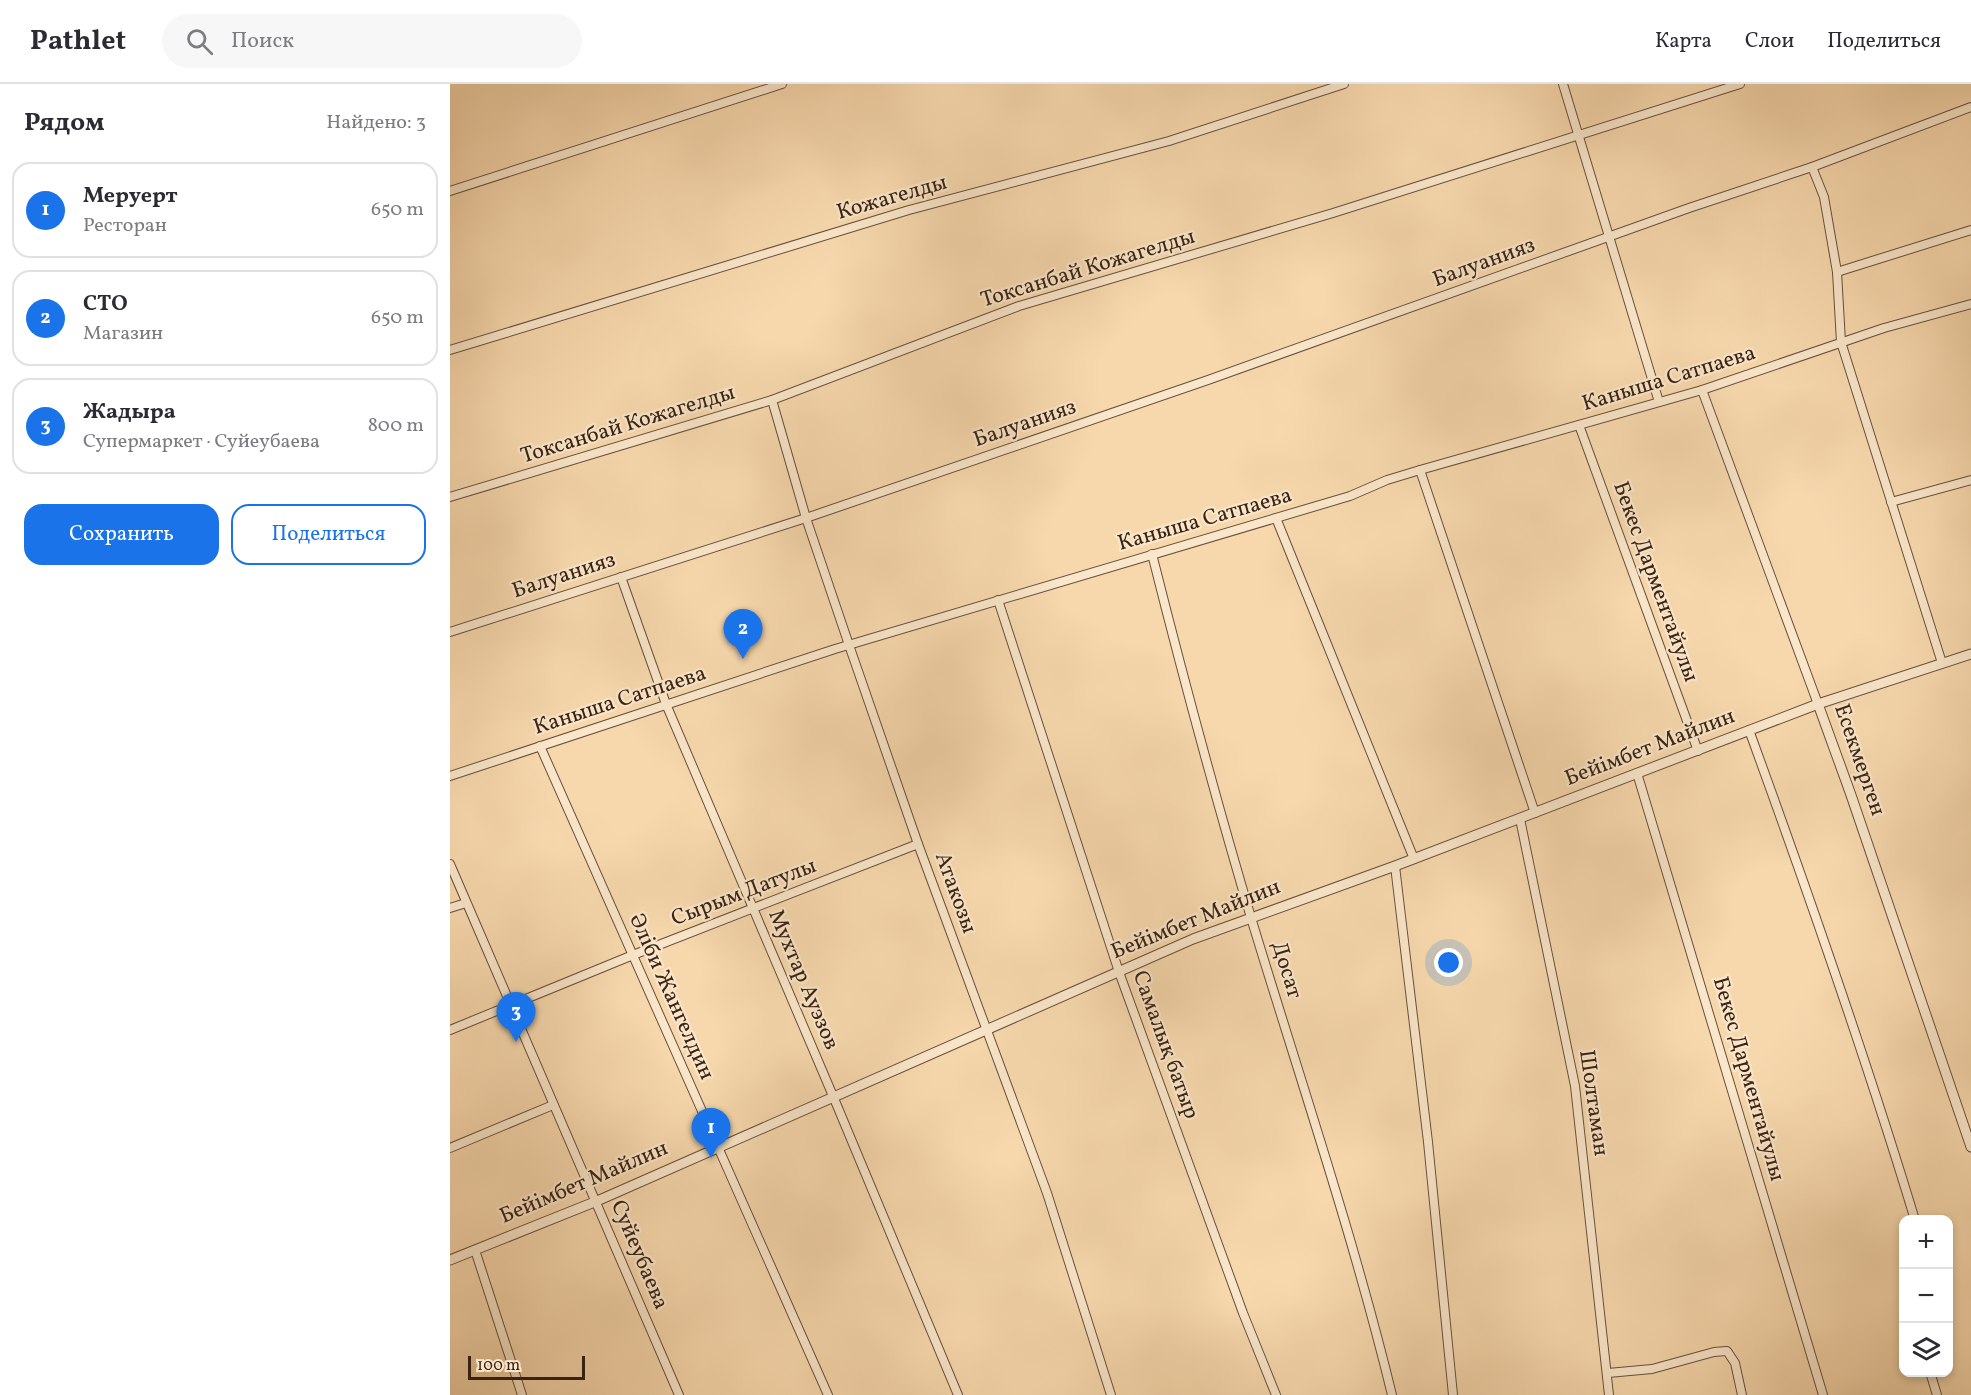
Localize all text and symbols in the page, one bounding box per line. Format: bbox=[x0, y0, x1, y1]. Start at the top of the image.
search box bbox=[162, 14, 582, 68]
text: Pathlet bbox=[30, 22, 126, 61]
icon: search bbox=[183, 25, 216, 58]
text: Поиск bbox=[231, 26, 294, 57]
text: Карта bbox=[1655, 27, 1712, 56]
text: Слои bbox=[1745, 27, 1794, 56]
text: Поделиться bbox=[1827, 27, 1941, 56]
text: Рядом bbox=[24, 105, 104, 141]
text: Найдено: 3 bbox=[326, 109, 426, 137]
street label: Кожагелды bbox=[833, 167, 951, 229]
text: Меруерт bbox=[83, 181, 178, 212]
text: 1 bbox=[41, 196, 50, 224]
text: 650 m bbox=[371, 196, 424, 224]
text: Ресторан bbox=[83, 212, 167, 240]
street label: Токсанбай Кожагелды bbox=[977, 222, 1199, 316]
street label: Балуанияз bbox=[1428, 230, 1540, 296]
text: CTO bbox=[83, 289, 128, 320]
text: 2 bbox=[40, 304, 51, 332]
text: 650 m bbox=[371, 304, 424, 332]
text: Магазин bbox=[83, 320, 163, 348]
street label: Каныша Сатпаева bbox=[1578, 338, 1760, 420]
street label: Токсанбай Кожагелды bbox=[517, 378, 739, 472]
street label: Балуанияз bbox=[969, 392, 1081, 456]
text: Жадыра bbox=[83, 397, 176, 428]
text: 3 bbox=[40, 412, 51, 440]
text: 800 m bbox=[368, 412, 424, 440]
text: Супермаркет · Суйеубаева bbox=[83, 428, 320, 456]
street label: Бекес Дарментайулы bbox=[1604, 477, 1706, 687]
street label: Каныша Сатпаева bbox=[1114, 480, 1296, 560]
button: Сохранить bbox=[24, 504, 219, 565]
button: Поделиться bbox=[231, 504, 426, 565]
street label: Балуанияз bbox=[508, 545, 620, 607]
pin: 2 bbox=[724, 610, 762, 659]
street label: Каныша Сатпаева bbox=[530, 658, 710, 744]
street label: Eсекмерген bbox=[1825, 700, 1893, 820]
street label: Бейімбет Майлин bbox=[1560, 701, 1740, 795]
street label: Атакозы bbox=[926, 848, 984, 938]
street label: Сырым Датулы bbox=[667, 851, 821, 935]
street label: Бейімбет Майлин bbox=[1107, 872, 1285, 968]
street label: Мухтар Ауэзов bbox=[759, 905, 847, 1055]
street label: Әліби Жангелдин bbox=[620, 909, 722, 1085]
street label: Досат bbox=[1263, 938, 1309, 1002]
your location bbox=[1434, 948, 1463, 977]
street label: Самалық батыр bbox=[1124, 966, 1206, 1124]
street label: Бекес Дарментайулы bbox=[1704, 973, 1792, 1185]
pin: 3 bbox=[496, 992, 536, 1042]
street label: Шолтаман bbox=[1570, 1048, 1616, 1158]
pin: 1 bbox=[692, 1108, 730, 1158]
street label: Бейімбет Майлин bbox=[495, 1134, 673, 1232]
street label: Суйеубаева bbox=[602, 1196, 676, 1314]
map controls bbox=[1899, 1215, 1953, 1377]
button: + bbox=[1899, 1215, 1953, 1269]
button: − bbox=[1899, 1269, 1953, 1323]
button: layers bbox=[1899, 1323, 1953, 1377]
scale bar bbox=[468, 1353, 585, 1380]
text: 100 m bbox=[477, 1355, 520, 1377]

